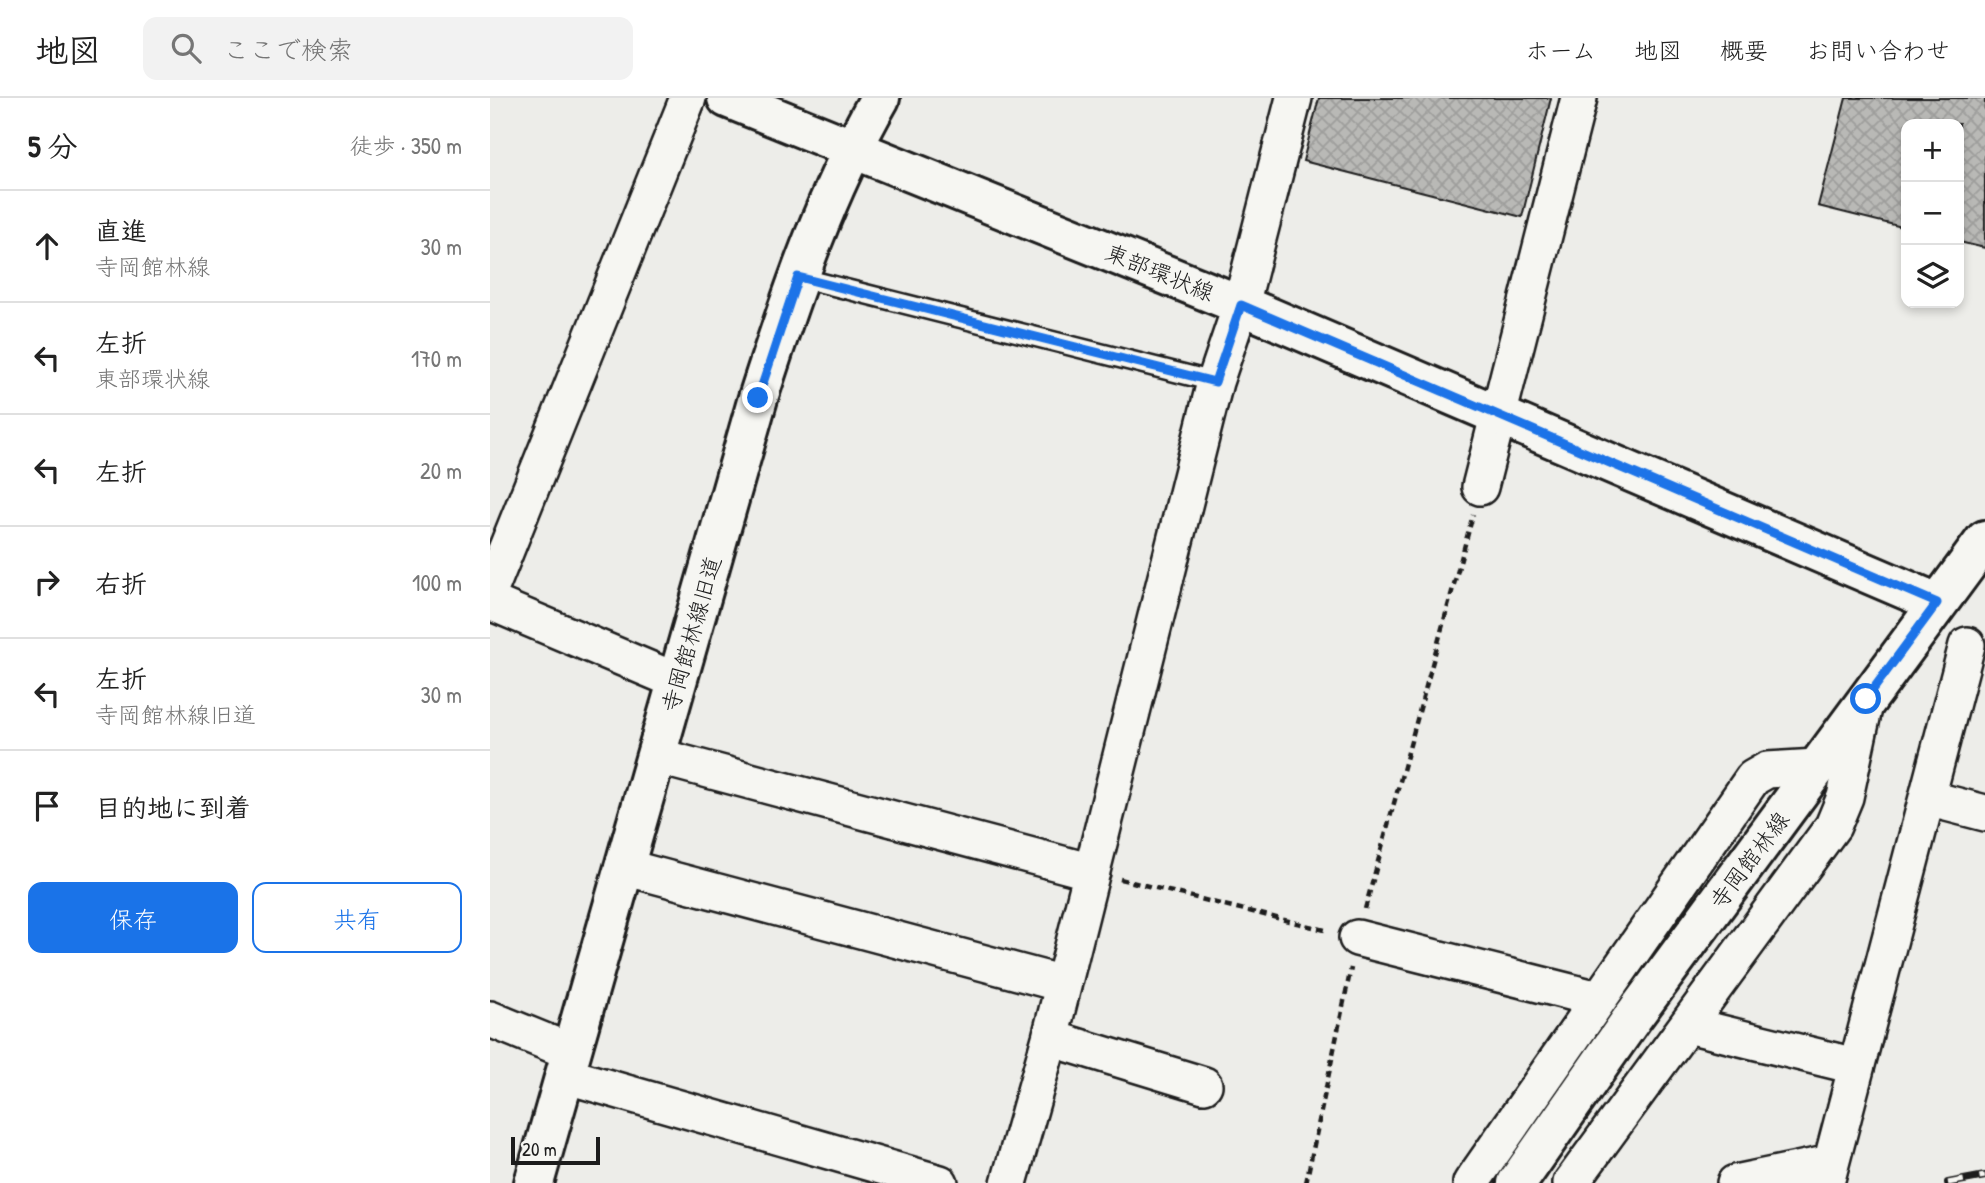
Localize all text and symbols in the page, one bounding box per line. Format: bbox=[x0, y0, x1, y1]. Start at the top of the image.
search box bbox=[143, 17, 633, 80]
text: 地図 bbox=[35, 28, 101, 72]
icon: search bbox=[167, 29, 205, 67]
text: ここで検索 bbox=[223, 32, 353, 67]
text: ホーム bbox=[1525, 34, 1596, 66]
text: 地図 bbox=[1634, 34, 1682, 66]
text: 概要 bbox=[1720, 34, 1768, 66]
text: お問い合わせ bbox=[1806, 34, 1950, 66]
map controls bbox=[1901, 119, 1964, 308]
button: + bbox=[1901, 119, 1964, 182]
text: 5 分 bbox=[28, 126, 78, 166]
text: 徒歩 · 350 m bbox=[350, 130, 462, 161]
button: − bbox=[1901, 182, 1964, 245]
text: 直進 bbox=[95, 213, 147, 248]
icon: ahead bbox=[28, 227, 66, 265]
text: 30 m bbox=[420, 231, 462, 262]
street label: 東部環状線 bbox=[1101, 236, 1219, 308]
button: layers bbox=[1901, 245, 1964, 308]
text: 寺岡館林線 bbox=[95, 251, 210, 282]
text: 左折 bbox=[95, 325, 147, 360]
icon: left bbox=[28, 339, 66, 377]
text: 170 m bbox=[411, 343, 462, 374]
text: 東部環状線 bbox=[95, 363, 210, 394]
route end bbox=[742, 382, 773, 413]
icon: left bbox=[28, 451, 66, 489]
text: 左折 bbox=[95, 454, 147, 489]
text: 20 m bbox=[420, 455, 462, 486]
street label: 寺岡館林線旧道 bbox=[654, 552, 728, 716]
icon: right bbox=[28, 563, 66, 601]
text: 右折 bbox=[95, 566, 147, 601]
text: 100 m bbox=[412, 567, 462, 598]
text: 左折 bbox=[95, 661, 147, 696]
icon: left bbox=[28, 675, 66, 713]
text: 30 m bbox=[420, 679, 462, 710]
route start bbox=[1850, 683, 1881, 714]
text: 寺岡館林線旧道 bbox=[95, 699, 256, 730]
icon: arrive bbox=[28, 787, 66, 825]
text: 目的地に到着 bbox=[95, 790, 251, 825]
street label: 寺岡館林線 bbox=[1702, 805, 1796, 915]
button: 保存 bbox=[28, 882, 238, 953]
button: 共有 bbox=[252, 882, 462, 953]
scale bar bbox=[511, 1134, 600, 1166]
text: 20 m bbox=[522, 1136, 557, 1162]

